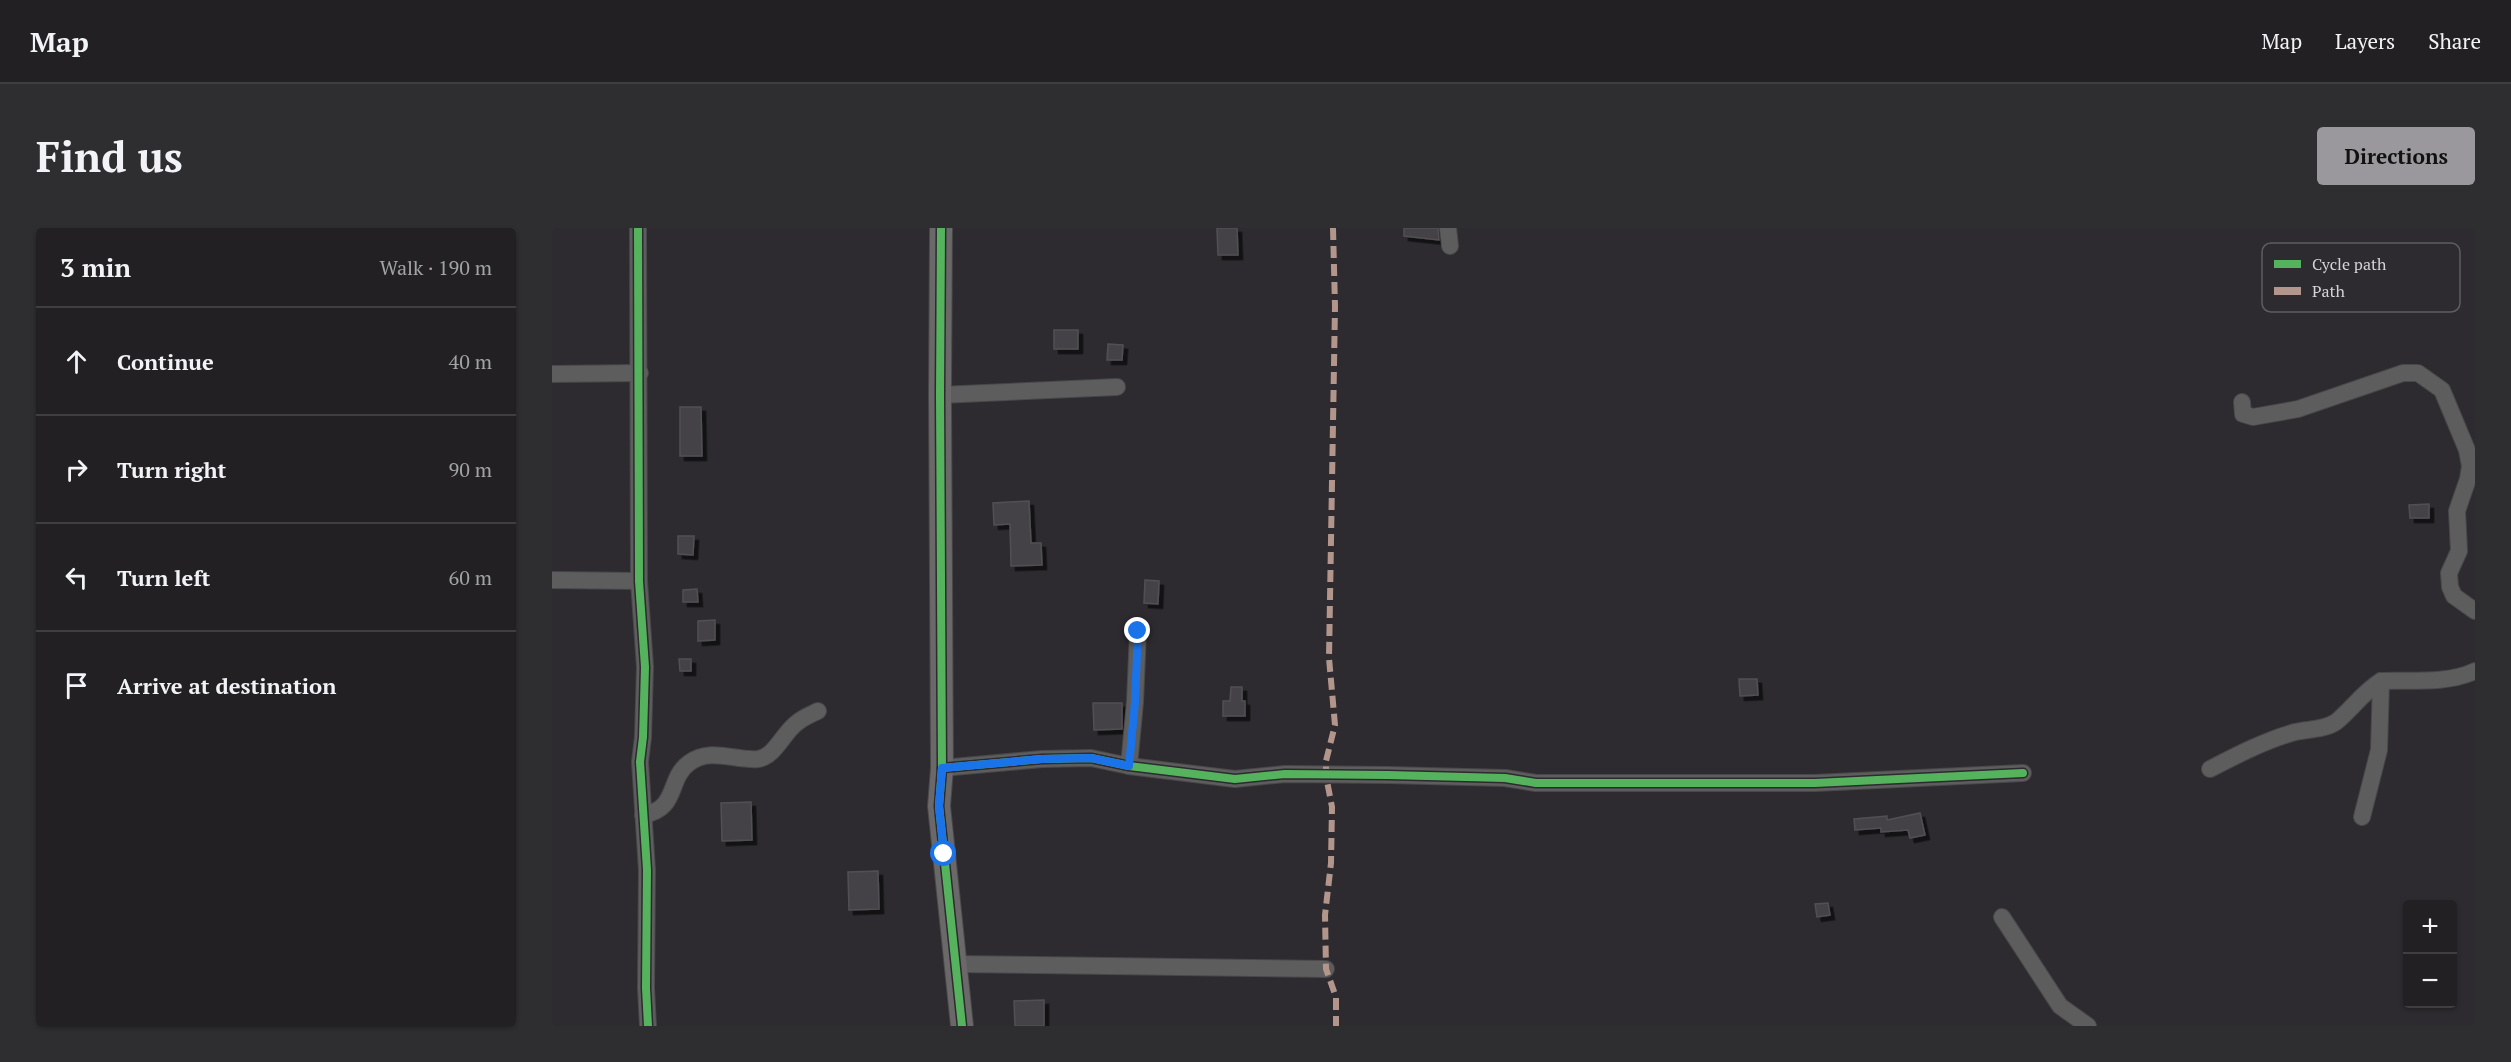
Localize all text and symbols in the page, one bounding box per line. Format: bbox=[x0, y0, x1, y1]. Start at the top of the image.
text: Map bbox=[30, 23, 89, 60]
text: Map bbox=[2261, 27, 2302, 55]
text: Layers bbox=[2335, 27, 2395, 55]
text: Share bbox=[2428, 27, 2481, 55]
button: Directions bbox=[2317, 127, 2475, 185]
text: Find us bbox=[36, 128, 183, 184]
legend bbox=[2262, 243, 2460, 312]
text: 3 min bbox=[60, 250, 131, 284]
text: Cycle path bbox=[2312, 253, 2387, 275]
text: Walk · 190 m bbox=[380, 254, 492, 281]
text: Path bbox=[2312, 280, 2346, 302]
icon: ahead bbox=[60, 345, 93, 378]
text: Continue bbox=[117, 347, 214, 376]
text: 40 m bbox=[449, 348, 492, 375]
icon: right bbox=[60, 453, 93, 486]
text: Turn right bbox=[117, 455, 226, 484]
text: 90 m bbox=[449, 456, 492, 483]
icon: left bbox=[60, 561, 93, 594]
text: Turn left bbox=[117, 563, 210, 592]
text: 60 m bbox=[449, 564, 492, 591]
route end bbox=[1124, 617, 1150, 643]
icon: arrive bbox=[60, 669, 93, 702]
text: Arrive at destination bbox=[117, 671, 336, 700]
route start bbox=[930, 840, 956, 866]
map controls bbox=[2403, 900, 2457, 1008]
button: + bbox=[2403, 900, 2457, 954]
button: − bbox=[2403, 954, 2457, 1008]

